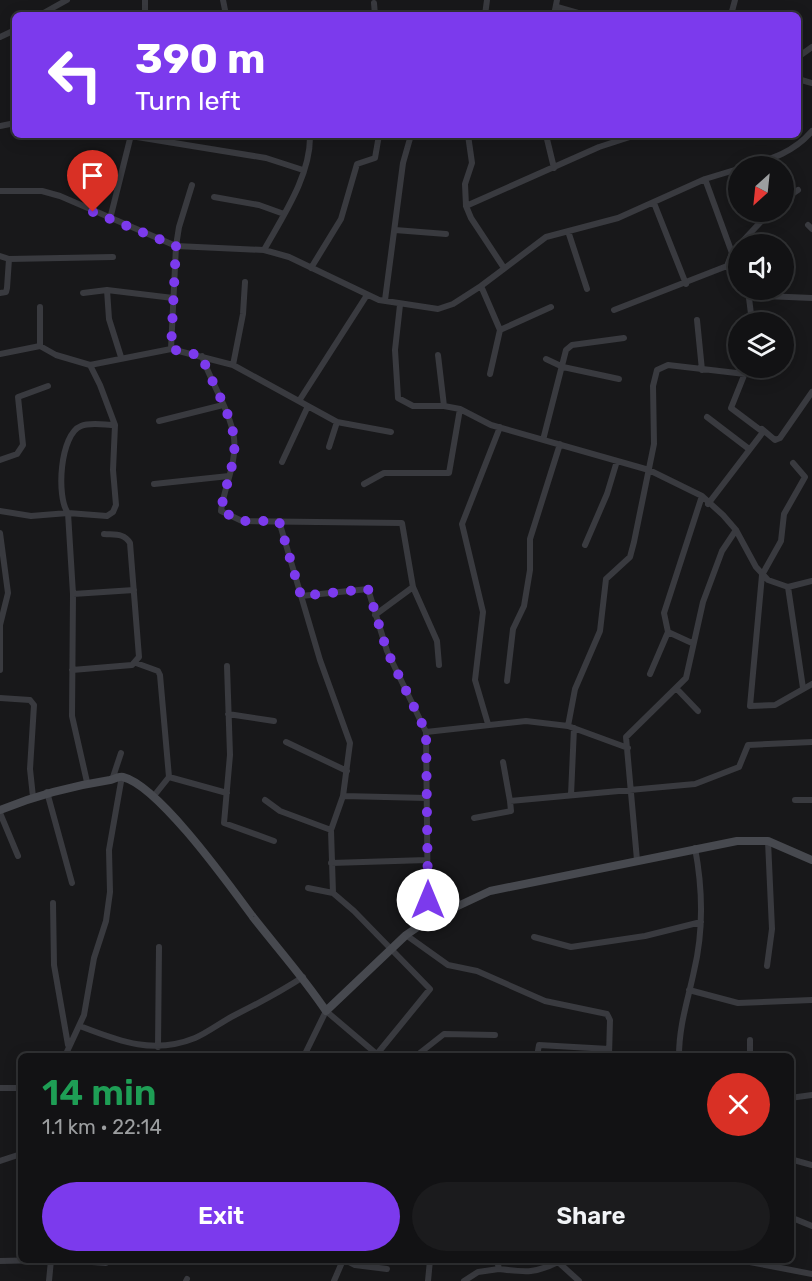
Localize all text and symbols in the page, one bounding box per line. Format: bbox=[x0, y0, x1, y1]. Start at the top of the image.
text: 390 m bbox=[135, 34, 266, 84]
icon: left bbox=[36, 36, 114, 114]
text: Turn left bbox=[135, 85, 240, 117]
pin bbox=[67, 150, 118, 212]
north arrow bbox=[728, 156, 794, 222]
map controls bbox=[728, 156, 794, 378]
icon: arrive bbox=[76, 159, 109, 192]
button: sound bbox=[728, 234, 794, 300]
button: layers bbox=[728, 312, 794, 378]
position arrow bbox=[396, 868, 460, 932]
text: 14 min bbox=[42, 1071, 157, 1114]
button: close bbox=[707, 1073, 770, 1136]
text: 1.1 km · 22:14 bbox=[42, 1115, 162, 1139]
button: Exit bbox=[42, 1182, 400, 1251]
button: Share bbox=[412, 1182, 770, 1251]

